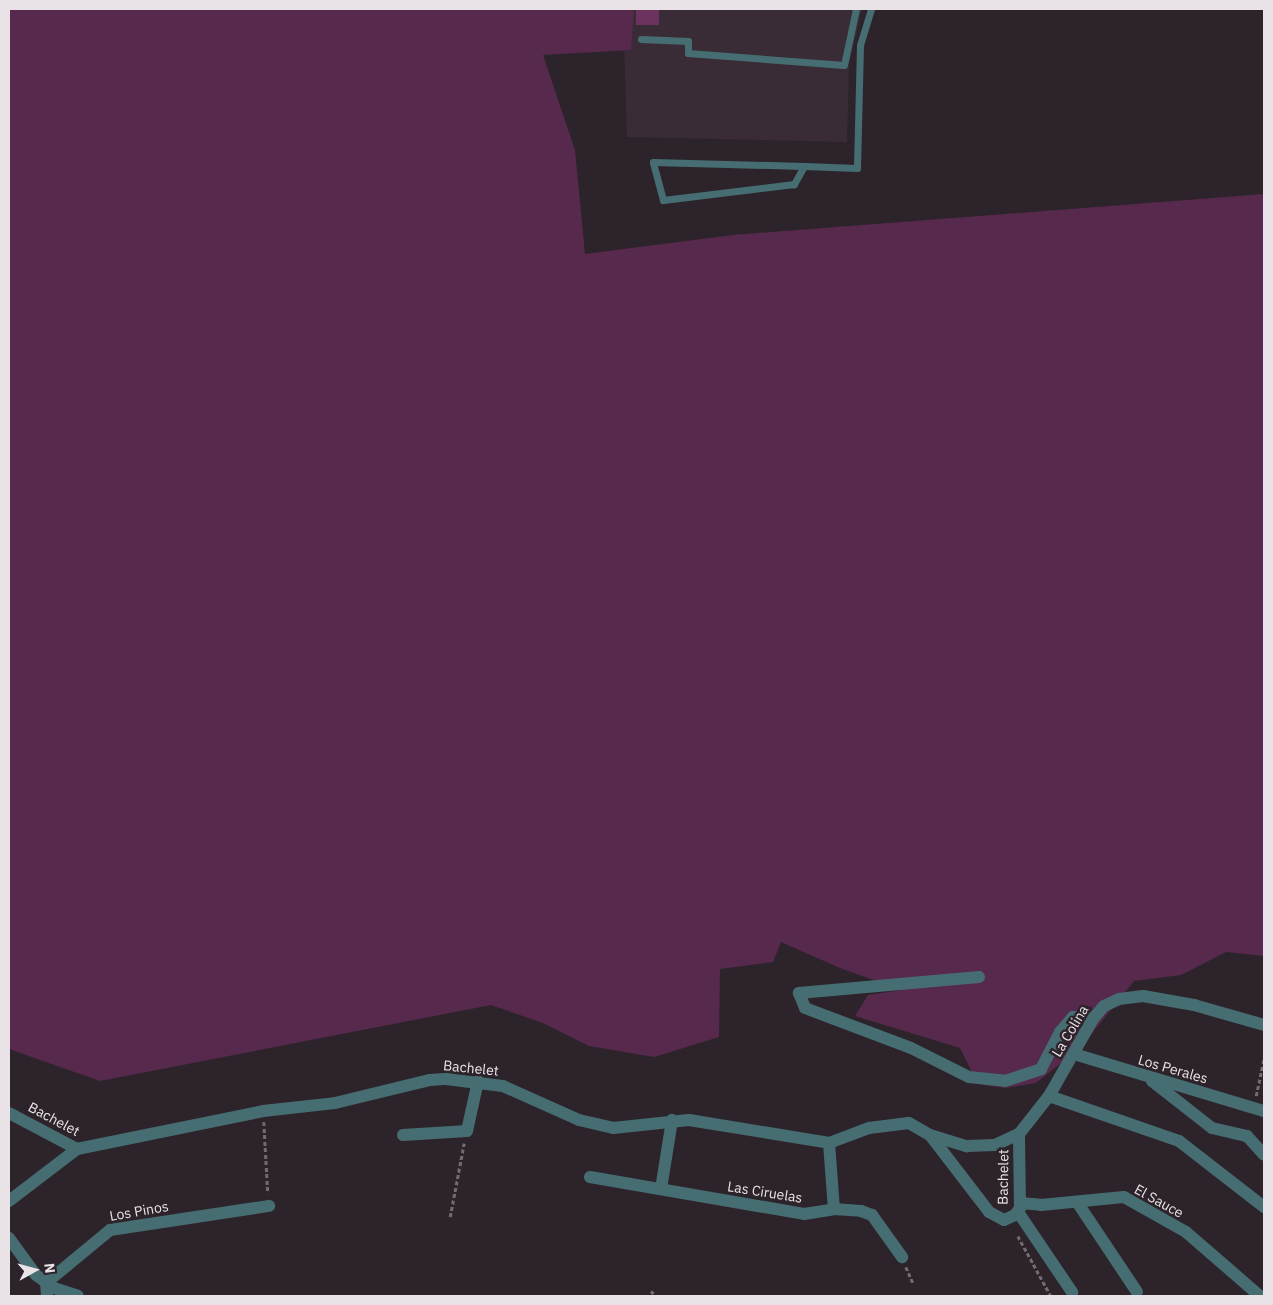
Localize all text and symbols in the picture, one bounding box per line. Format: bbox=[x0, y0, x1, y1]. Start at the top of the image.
street label: La Colina bbox=[1048, 1002, 1092, 1060]
street label: Los Perales bbox=[1136, 1051, 1210, 1087]
street label: Bachelet bbox=[442, 1057, 500, 1079]
street label: Bachelet bbox=[25, 1099, 83, 1139]
street label: Bachelet bbox=[994, 1149, 1012, 1205]
street label: Las Ciruelas bbox=[726, 1178, 804, 1206]
street label: El Sauce bbox=[1132, 1181, 1186, 1221]
street label: Los Pinos bbox=[108, 1198, 170, 1224]
north arrow bbox=[10, 1245, 60, 1295]
text: N bbox=[40, 1262, 59, 1274]

